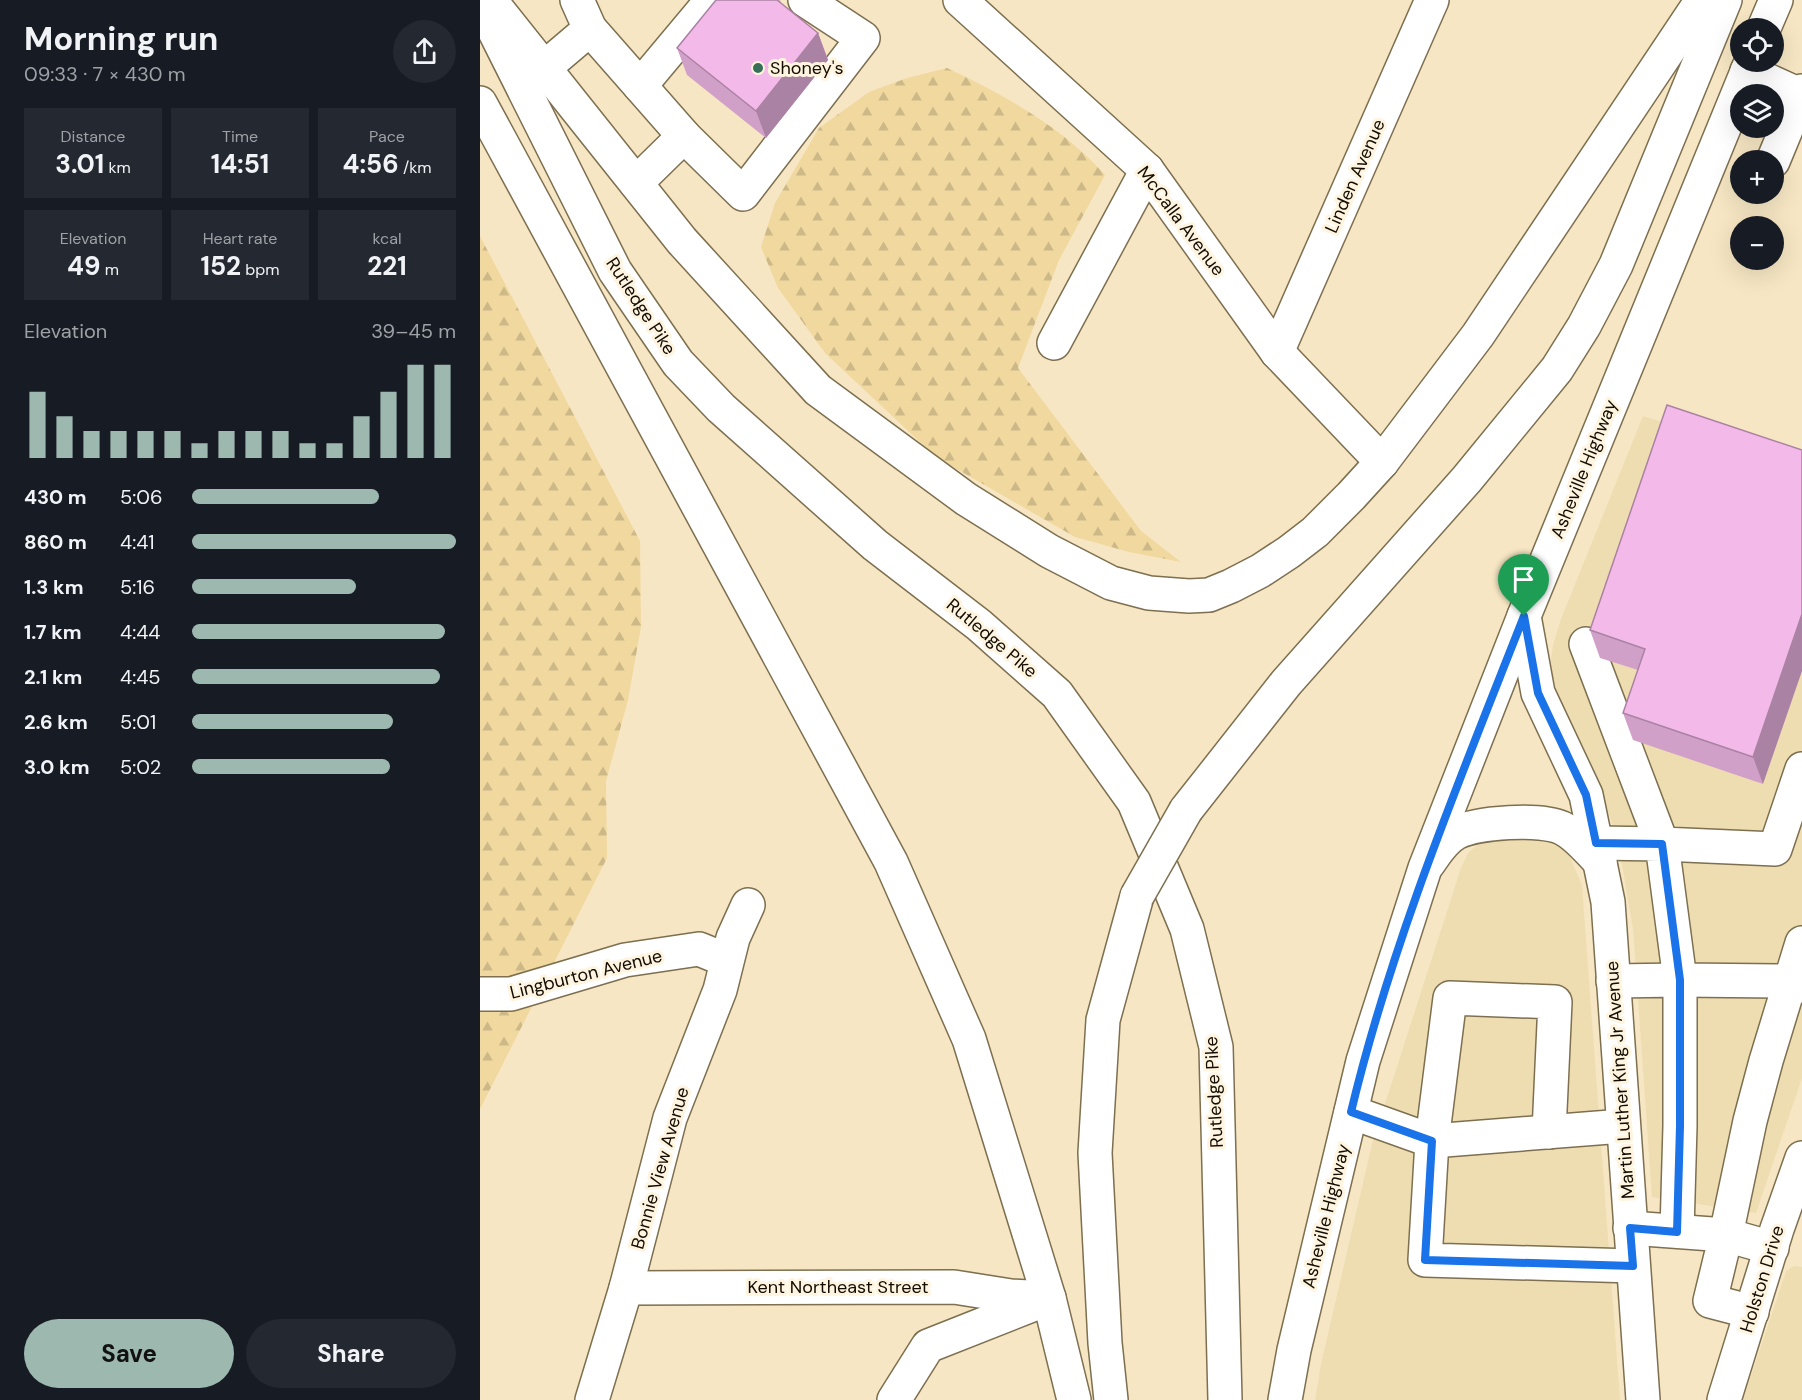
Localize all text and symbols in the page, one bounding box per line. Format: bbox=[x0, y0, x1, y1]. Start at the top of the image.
text: Morning run bbox=[24, 17, 218, 60]
map controls bbox=[1730, 18, 1784, 270]
button: locate bbox=[1730, 18, 1784, 72]
button: share bbox=[393, 20, 456, 83]
place label: Shoney's bbox=[770, 56, 844, 80]
text: 09:33 · 7 × 430 m bbox=[24, 61, 186, 87]
marker: Shoney's bbox=[751, 61, 765, 75]
button: layers bbox=[1730, 84, 1784, 138]
street label: Linden Avenue bbox=[1319, 115, 1391, 237]
text: Distance bbox=[61, 126, 125, 147]
text: Time bbox=[222, 126, 258, 147]
text: Pace bbox=[369, 126, 405, 147]
text: 3.01 bbox=[55, 147, 104, 181]
text: 14:51 bbox=[211, 147, 269, 181]
text: 4:56 bbox=[342, 147, 399, 181]
button: + bbox=[1730, 150, 1784, 204]
text: km bbox=[104, 157, 131, 178]
text: /km bbox=[399, 157, 432, 178]
street label: McCalla Avenue bbox=[1132, 161, 1230, 281]
button: − bbox=[1730, 216, 1784, 270]
text: Elevation bbox=[60, 228, 126, 249]
text: Heart rate bbox=[203, 228, 277, 249]
text: kcal bbox=[373, 228, 401, 249]
text: 49 bbox=[67, 249, 100, 283]
text: 152 bbox=[200, 249, 241, 283]
text: 221 bbox=[367, 249, 407, 283]
street label: Rutledge Pike bbox=[601, 253, 681, 359]
text: m bbox=[100, 259, 119, 280]
text: bpm bbox=[241, 259, 280, 280]
text: Elevation bbox=[24, 318, 107, 344]
text: 39–45 m bbox=[371, 318, 456, 344]
street label: Asheville Highway bbox=[1545, 396, 1623, 542]
text: 430 m bbox=[24, 484, 87, 510]
text: 5:06 bbox=[120, 484, 162, 510]
text: 860 m bbox=[24, 529, 87, 555]
text: 4:41 bbox=[120, 529, 155, 555]
pin bbox=[1498, 554, 1549, 616]
icon: arrive bbox=[1507, 563, 1540, 596]
text: 1.3 km bbox=[24, 574, 83, 600]
text: 5:16 bbox=[120, 574, 155, 600]
street label: Rutledge Pike bbox=[942, 593, 1042, 683]
text: 1.7 km bbox=[24, 619, 82, 645]
text: 4:44 bbox=[120, 619, 160, 645]
text: 2.1 km bbox=[24, 664, 82, 690]
text: 4:45 bbox=[120, 664, 161, 690]
text: 2.6 km bbox=[24, 709, 88, 735]
text: 5:01 bbox=[120, 709, 156, 735]
text: 3.0 km bbox=[24, 754, 89, 780]
text: 5:02 bbox=[120, 754, 161, 780]
street label: Lingburton Avenue bbox=[507, 943, 665, 1005]
street label: Martin Luther King Jr Avenue bbox=[1600, 960, 1640, 1200]
street label: Rutledge Pike bbox=[1199, 1036, 1229, 1148]
street label: Bonnie View Avenue bbox=[625, 1084, 695, 1252]
street label: Asheville Highway bbox=[1296, 1141, 1356, 1291]
street label: Holston Drive bbox=[1734, 1223, 1790, 1335]
street label: Kent Northeast Street bbox=[747, 1275, 929, 1299]
button: Save bbox=[24, 1319, 234, 1388]
button: Share bbox=[246, 1319, 456, 1388]

